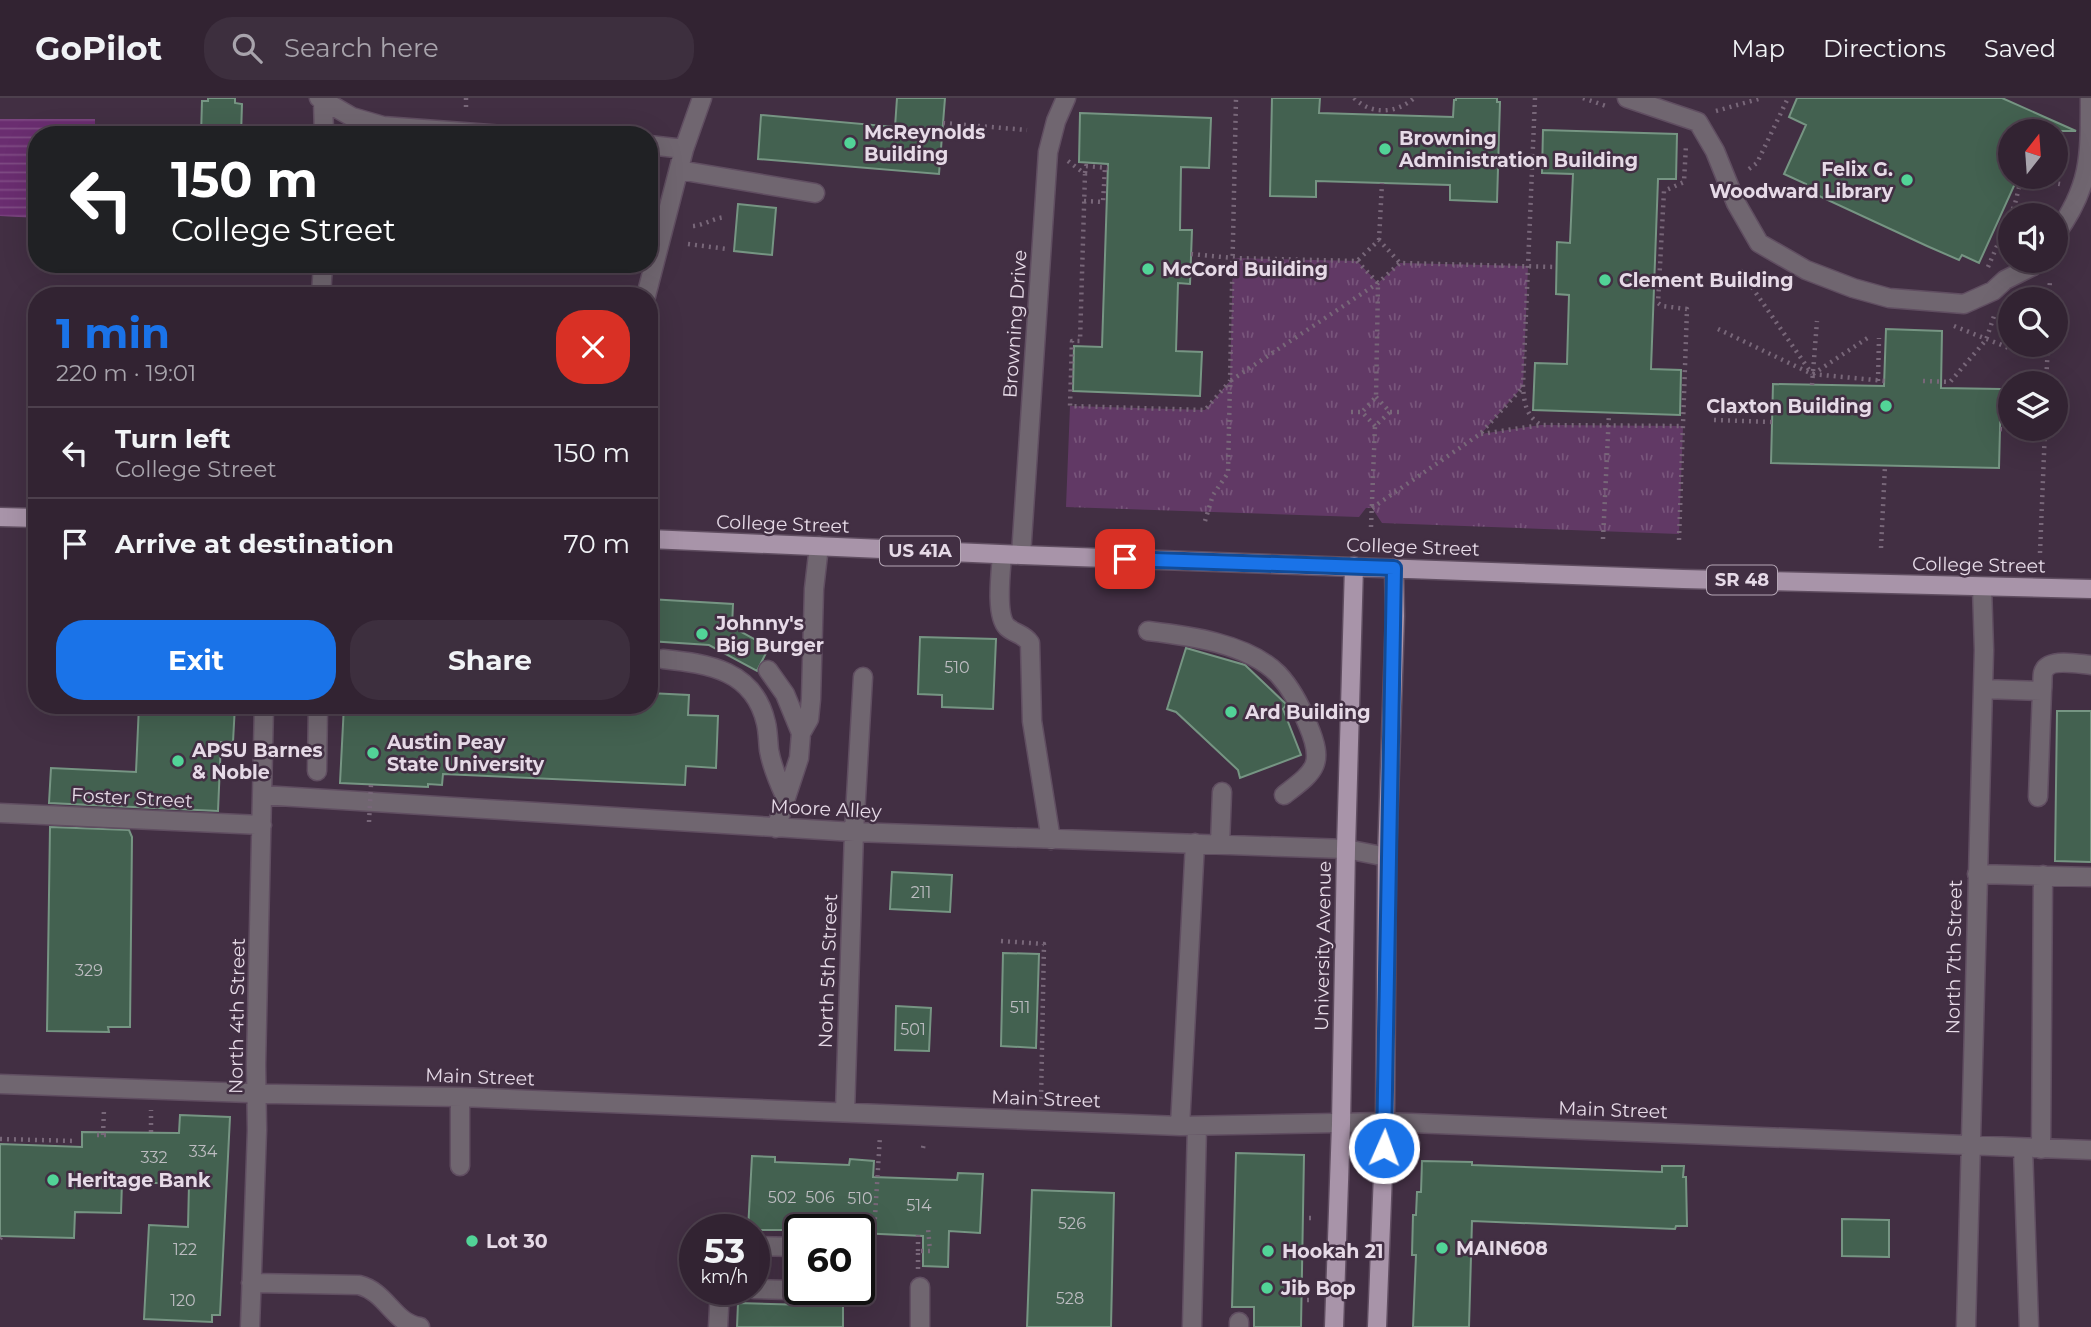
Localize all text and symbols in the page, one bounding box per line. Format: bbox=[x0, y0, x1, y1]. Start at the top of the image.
search box bbox=[204, 17, 694, 80]
text: GoPilot bbox=[35, 28, 162, 68]
icon: search bbox=[228, 29, 266, 67]
text: Search here bbox=[284, 32, 439, 64]
text: Map bbox=[1732, 34, 1785, 63]
text: Directions bbox=[1823, 34, 1946, 63]
text: Saved bbox=[1984, 34, 2056, 63]
north arrow bbox=[1998, 119, 2068, 189]
map controls bbox=[1998, 119, 2068, 441]
place label: McReynolds Building bbox=[864, 121, 985, 166]
place label: Browning Administration Building bbox=[1398, 127, 1638, 172]
marker: McReynolds Building bbox=[842, 135, 858, 151]
marker: Browning Administration Building bbox=[1377, 141, 1393, 157]
text: 150 m bbox=[171, 150, 318, 209]
icon: left bbox=[56, 154, 147, 245]
place label: Felix G. Woodward Library bbox=[1709, 158, 1894, 203]
marker: Felix G. Woodward Library bbox=[1899, 172, 1915, 188]
button: sound bbox=[1998, 203, 2068, 273]
text: College Street bbox=[171, 210, 396, 249]
street label: Browning Drive bbox=[998, 249, 1032, 399]
place label: McCord Building bbox=[1162, 258, 1328, 281]
marker: McCord Building bbox=[1140, 261, 1156, 277]
place label: Clement Building bbox=[1619, 269, 1794, 292]
marker: Clement Building bbox=[1597, 272, 1613, 288]
button: search bbox=[1998, 287, 2068, 357]
text: 1 min bbox=[56, 307, 170, 359]
button: close bbox=[556, 310, 630, 384]
text: 220 m · 19:01 bbox=[56, 359, 196, 387]
button: layers bbox=[1998, 371, 2068, 441]
place label: Claxton Building bbox=[1706, 395, 1872, 418]
marker: Claxton Building bbox=[1878, 398, 1894, 414]
text: Turn left bbox=[115, 423, 231, 455]
icon: left bbox=[56, 434, 94, 472]
text: 150 m bbox=[554, 437, 630, 469]
text: College Street bbox=[115, 455, 277, 483]
street label: College Street bbox=[716, 510, 850, 538]
icon: arrive bbox=[56, 525, 94, 563]
text: Arrive at destination bbox=[115, 528, 394, 560]
text: 70 m bbox=[564, 528, 630, 560]
pin bbox=[1095, 529, 1155, 589]
street label: College Street bbox=[1346, 533, 1480, 561]
road number: US 41A bbox=[880, 536, 960, 565]
icon: arrive bbox=[1106, 540, 1144, 578]
street label: College Street bbox=[1912, 552, 2046, 578]
road number: SR 48 bbox=[1707, 566, 1777, 594]
place label: Johnny's Big Burger bbox=[715, 612, 824, 657]
button: Exit bbox=[56, 620, 336, 700]
button: Share bbox=[350, 620, 630, 700]
marker: Johnny's Big Burger bbox=[694, 626, 710, 642]
house number: 510 bbox=[944, 658, 970, 677]
place label: Ard Building bbox=[1244, 701, 1371, 724]
marker: Ard Building bbox=[1223, 704, 1239, 720]
place label: Austin Peay State University bbox=[386, 731, 545, 776]
place label: APSU Barnes & Noble bbox=[191, 739, 323, 784]
marker: Austin Peay State University bbox=[365, 745, 381, 761]
marker: APSU Barnes & Noble bbox=[170, 753, 186, 769]
street label: Foster Street bbox=[71, 783, 194, 813]
street label: Moore Alley bbox=[770, 795, 883, 823]
street label: University Avenue bbox=[1310, 861, 1336, 1031]
street label: North 7th Street bbox=[1941, 879, 1967, 1035]
house number: 211 bbox=[911, 883, 931, 902]
street label: North 5th Street bbox=[814, 893, 842, 1049]
street label: North 4th Street bbox=[224, 937, 250, 1094]
house number: 329 bbox=[75, 961, 103, 980]
house number: 511 bbox=[1010, 998, 1030, 1017]
house number: 501 bbox=[900, 1020, 926, 1039]
street label: Main Street bbox=[425, 1064, 536, 1090]
street label: Main Street bbox=[991, 1086, 1102, 1112]
street label: Main Street bbox=[1558, 1097, 1669, 1123]
position arrow bbox=[1347, 1111, 1421, 1185]
house number: 334 bbox=[189, 1142, 218, 1161]
house number: 332 bbox=[141, 1148, 167, 1167]
place label: Heritage Bank bbox=[67, 1169, 211, 1192]
marker: Heritage Bank bbox=[45, 1172, 61, 1188]
house number: 502 bbox=[768, 1188, 796, 1207]
house number: 506 bbox=[805, 1188, 835, 1207]
house number: 510 bbox=[847, 1189, 873, 1208]
house number: 514 bbox=[906, 1196, 932, 1215]
speed limit sign: 60 bbox=[784, 1214, 875, 1305]
house number: 526 bbox=[1058, 1214, 1086, 1233]
text: 53 bbox=[704, 1229, 745, 1272]
place label: Lot 30 bbox=[486, 1230, 548, 1253]
marker: Lot 30 bbox=[464, 1233, 480, 1249]
place label: MAIN608 bbox=[1456, 1237, 1548, 1260]
house number: 122 bbox=[173, 1240, 197, 1259]
place label: Hookah 21 bbox=[1282, 1240, 1383, 1263]
marker: MAIN608 bbox=[1434, 1240, 1450, 1256]
marker: Hookah 21 bbox=[1260, 1243, 1276, 1259]
text: km/h bbox=[700, 1266, 749, 1288]
place label: Jib Bop bbox=[1280, 1277, 1356, 1300]
marker: Jib Bop bbox=[1259, 1280, 1275, 1296]
house number: 528 bbox=[1056, 1289, 1084, 1308]
house number: 120 bbox=[170, 1291, 196, 1310]

